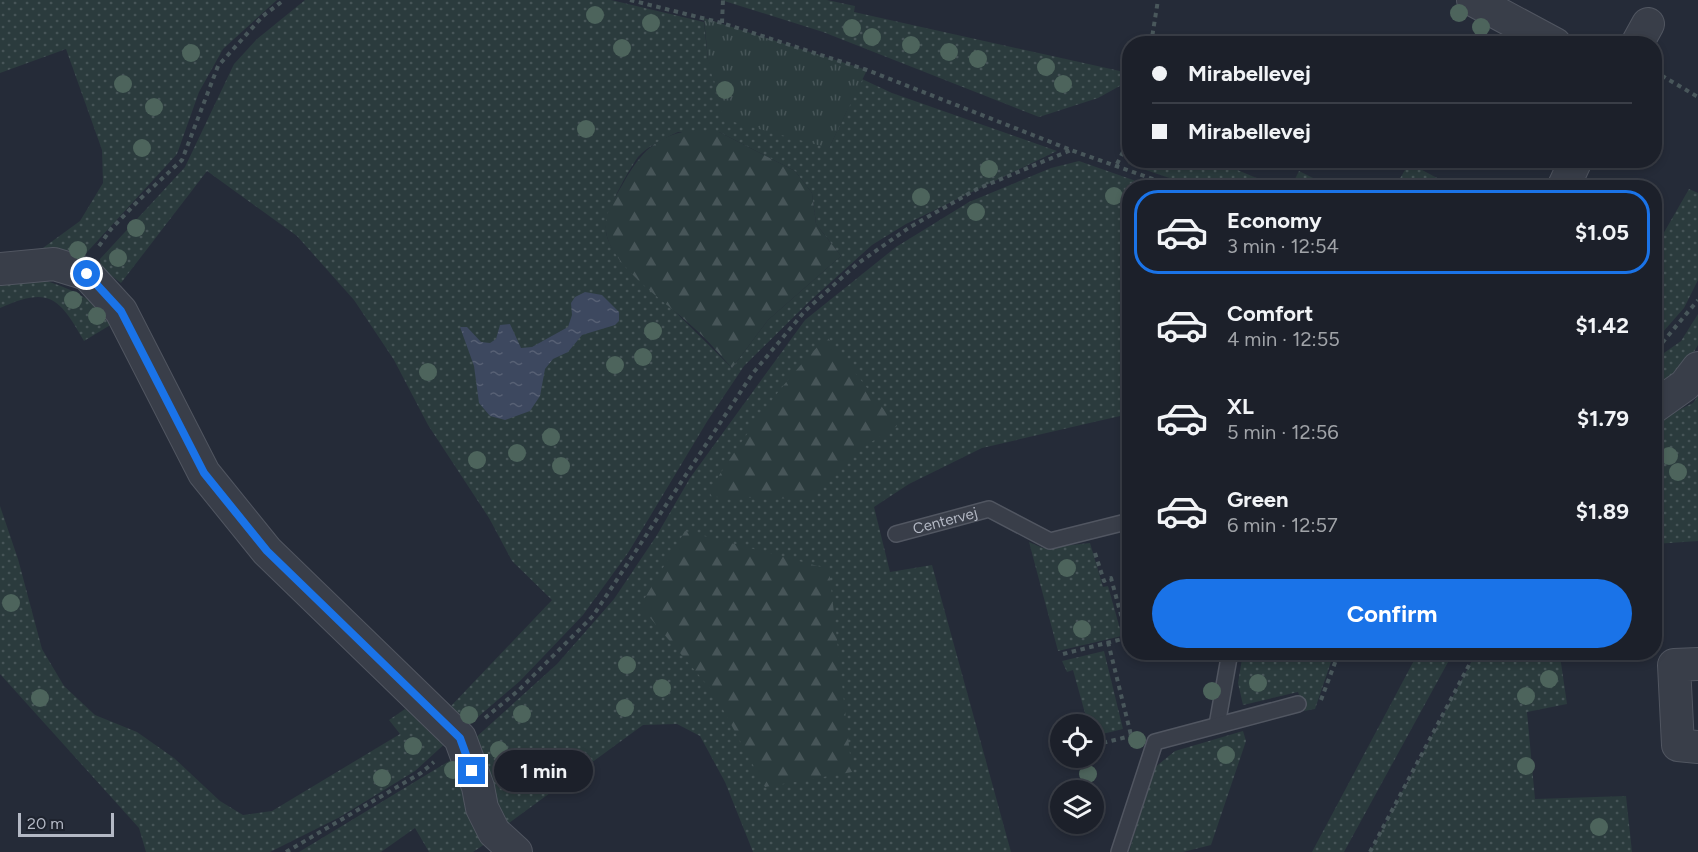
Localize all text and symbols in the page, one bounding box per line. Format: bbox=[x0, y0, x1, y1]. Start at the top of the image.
text: Mirabellevej bbox=[1188, 60, 1311, 87]
text: Mirabellevej bbox=[1188, 118, 1311, 145]
icon: car bbox=[1155, 205, 1209, 259]
text: Economy bbox=[1227, 207, 1322, 234]
text: $1.05 bbox=[1575, 219, 1629, 246]
text: 3 min · 12:54 bbox=[1227, 234, 1339, 258]
route start bbox=[73, 260, 100, 287]
icon: car bbox=[1155, 298, 1209, 352]
text: Comfort bbox=[1227, 300, 1313, 327]
text: $1.42 bbox=[1575, 312, 1629, 339]
text: 4 min · 12:55 bbox=[1227, 327, 1340, 351]
icon: car bbox=[1155, 391, 1209, 445]
text: XL bbox=[1227, 393, 1254, 420]
text: $1.79 bbox=[1577, 405, 1629, 432]
text: 5 min · 12:56 bbox=[1227, 420, 1339, 444]
icon: car bbox=[1155, 484, 1209, 538]
text: Green bbox=[1227, 486, 1289, 513]
text: $1.89 bbox=[1576, 498, 1629, 525]
street label: Centervej bbox=[911, 503, 980, 538]
text: 6 min · 12:57 bbox=[1227, 513, 1338, 537]
button: Confirm bbox=[1152, 579, 1632, 648]
map controls bbox=[1050, 714, 1104, 834]
button: locate bbox=[1050, 714, 1104, 768]
callout: 1 min bbox=[493, 750, 592, 792]
route end bbox=[458, 757, 485, 784]
text: 1 min bbox=[520, 759, 567, 783]
button: layers bbox=[1050, 780, 1104, 834]
scale bar bbox=[18, 810, 114, 838]
text: 20 m bbox=[27, 814, 64, 833]

